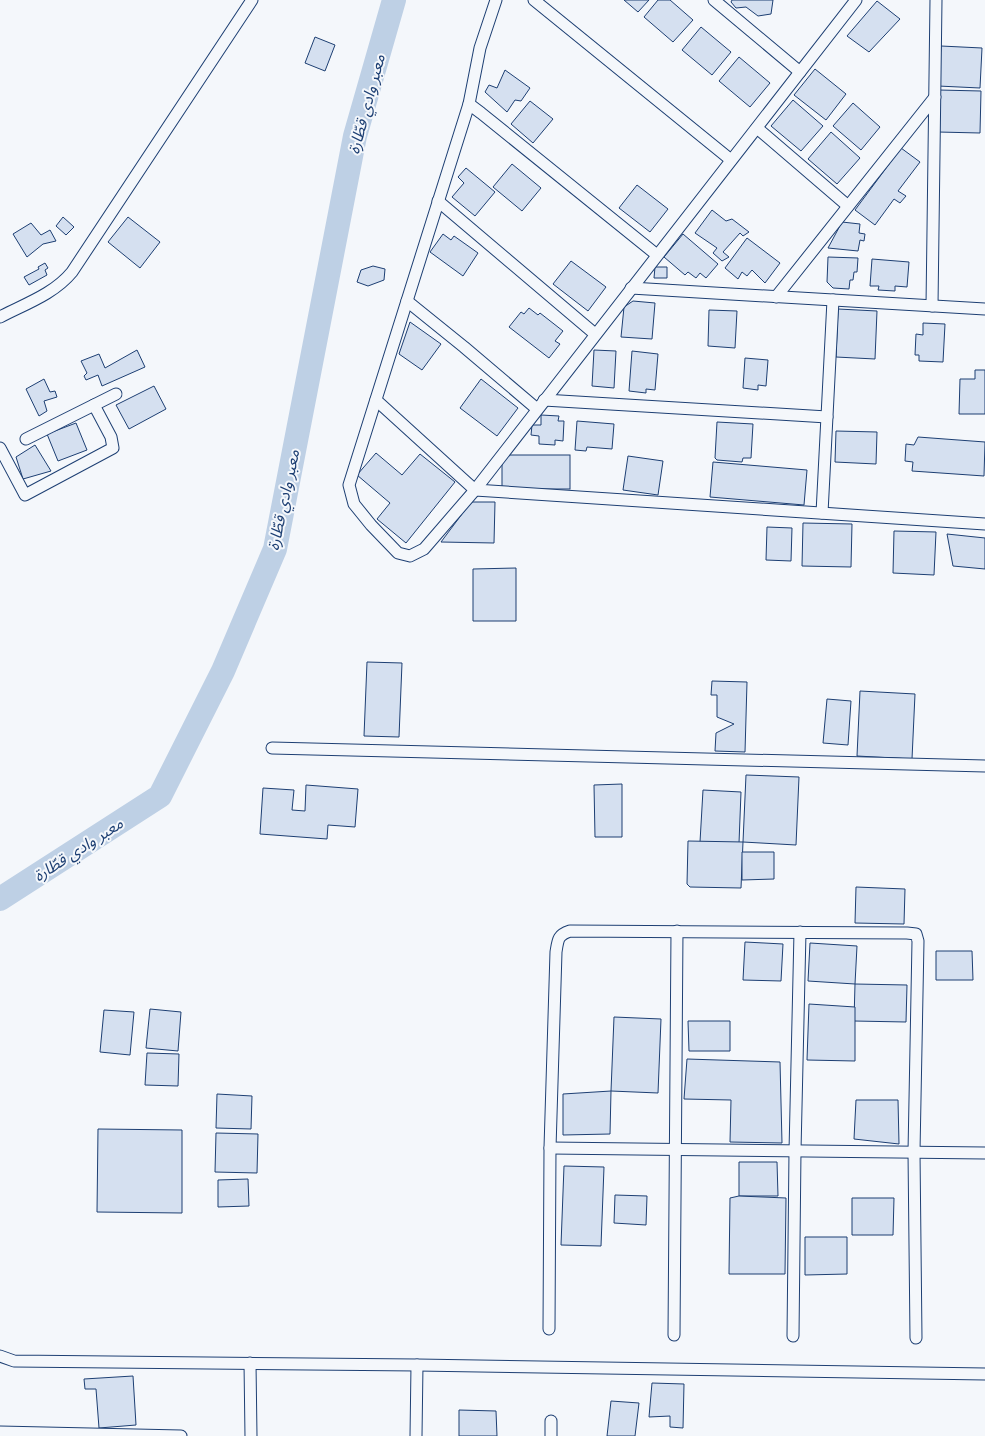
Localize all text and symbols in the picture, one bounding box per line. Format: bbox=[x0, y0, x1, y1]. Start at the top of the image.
water label: معبر وادي قطّارة bbox=[344, 52, 393, 157]
water label: معبر وادي قطّارة bbox=[264, 447, 307, 553]
water label: معبر وادي قطّارة bbox=[30, 813, 129, 888]

